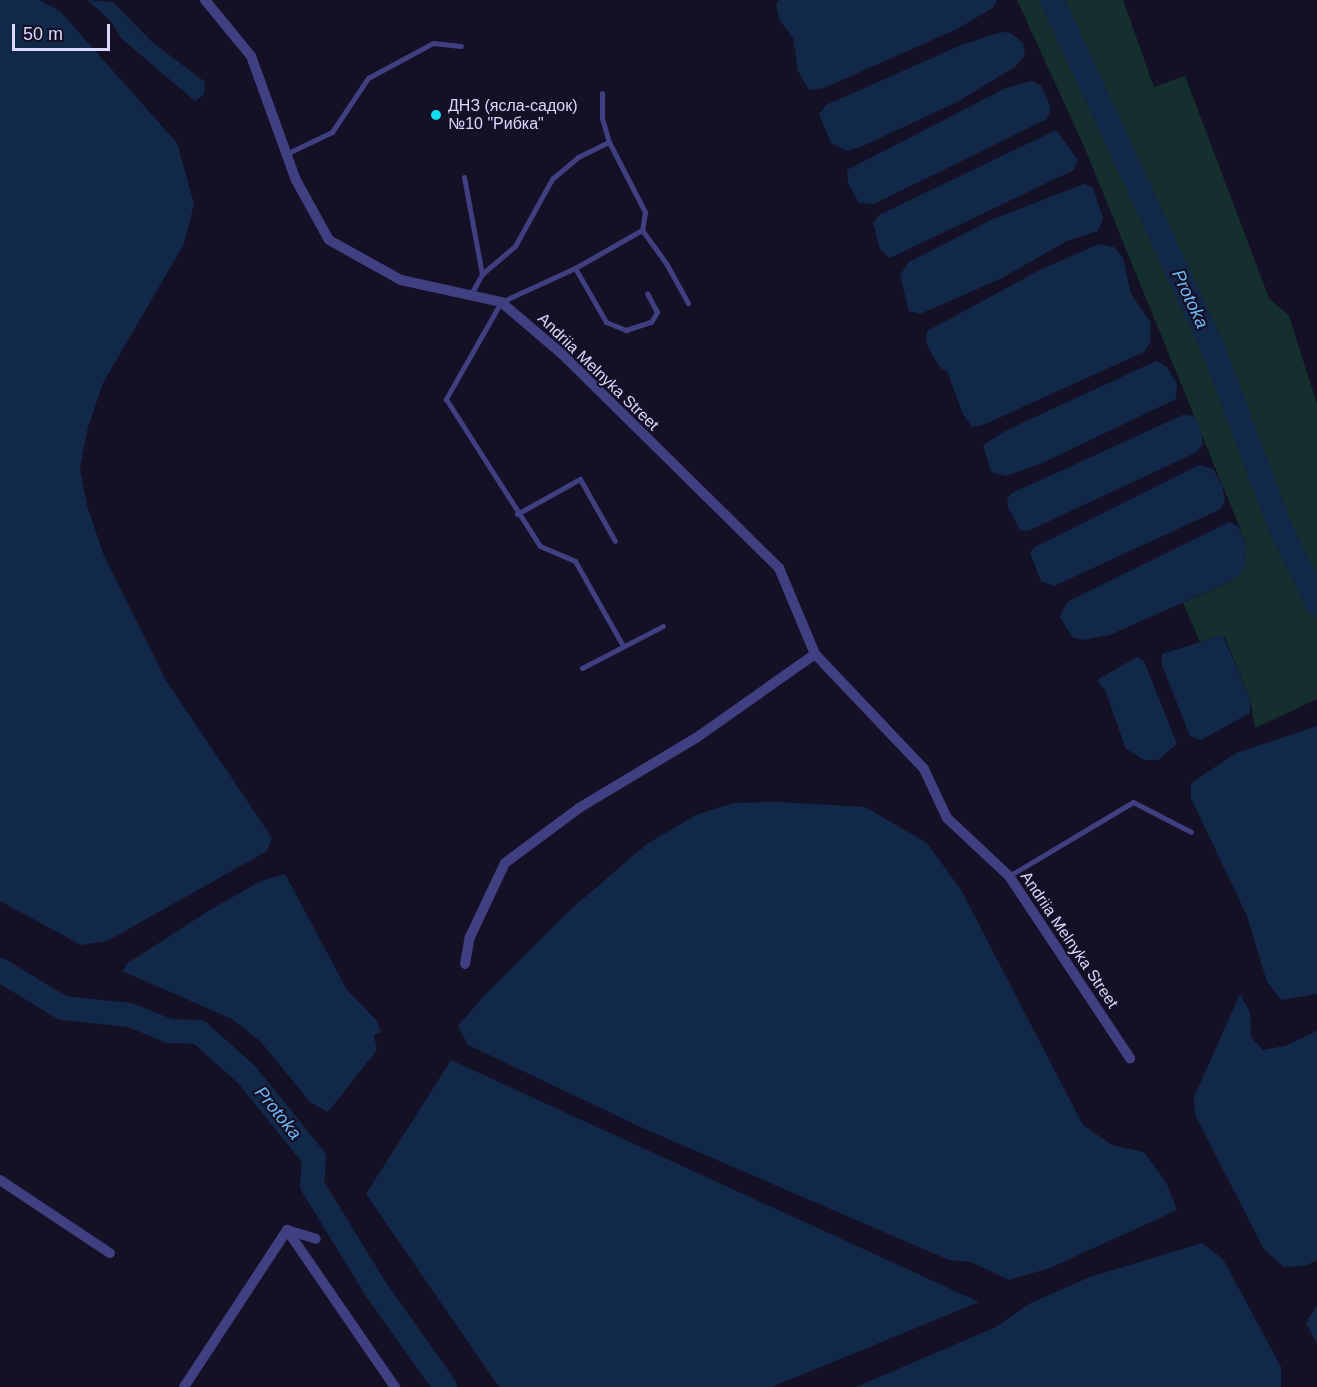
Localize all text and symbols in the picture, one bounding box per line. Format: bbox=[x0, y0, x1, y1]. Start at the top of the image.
scale bar bbox=[15, 12, 112, 50]
text: 50 m bbox=[23, 24, 63, 44]
place label: ДНЗ (ясла-садок) №10 "Рибка" bbox=[448, 96, 578, 134]
marker: ДНЗ (ясла-садок) №10 "Рибка" bbox=[429, 108, 443, 122]
water label: Protoka bbox=[1167, 266, 1213, 332]
street label: Andriia Melnyka Street bbox=[533, 309, 663, 435]
street label: Andriia Melnyka Street bbox=[1016, 868, 1122, 1012]
water label: Protoka bbox=[250, 1082, 306, 1144]

